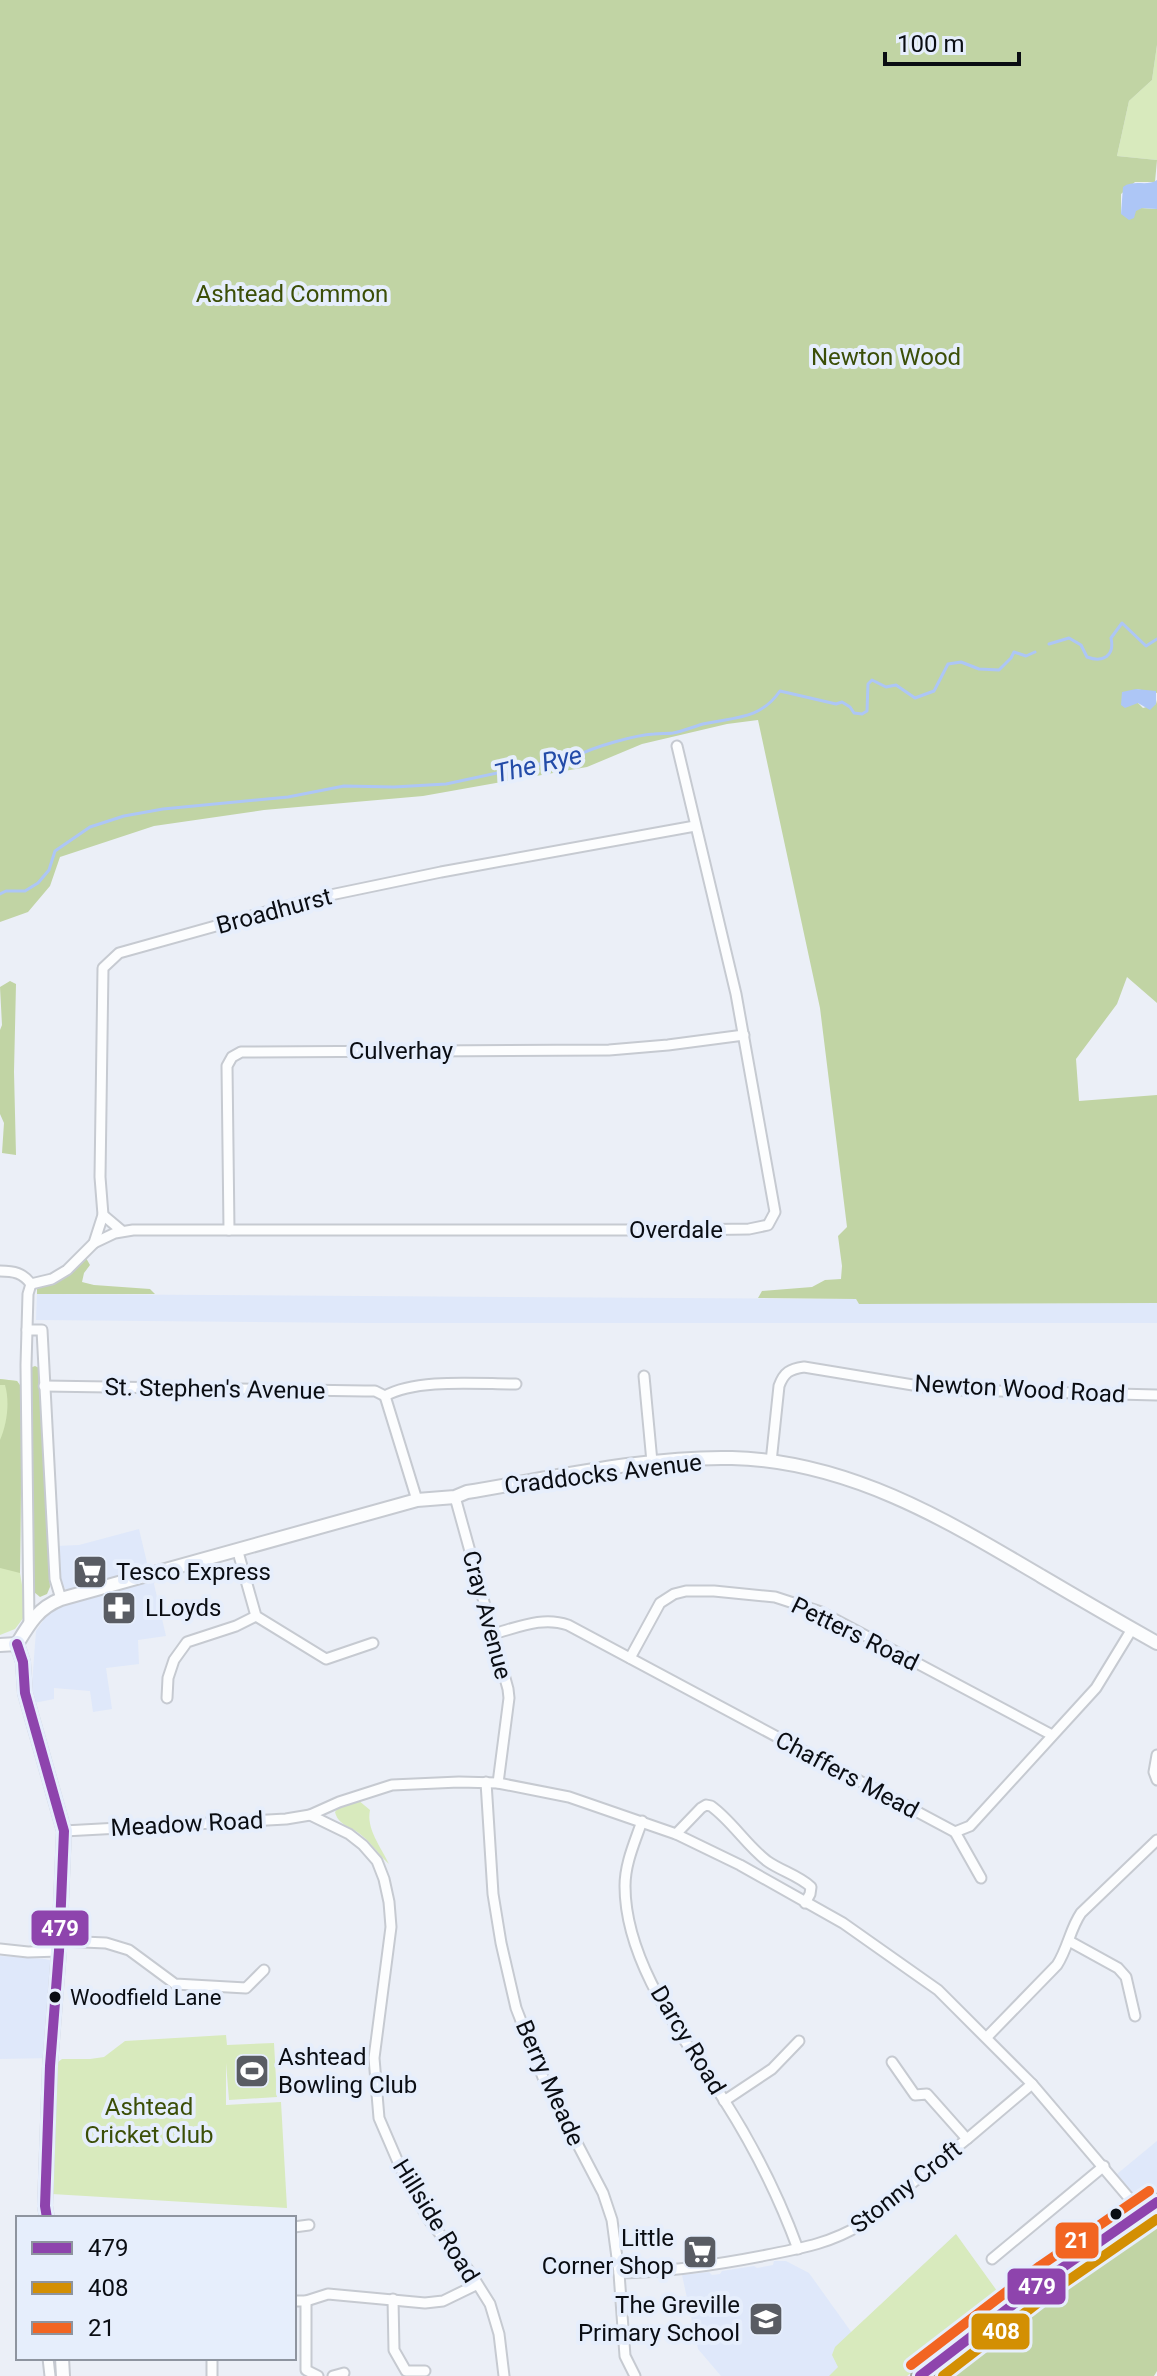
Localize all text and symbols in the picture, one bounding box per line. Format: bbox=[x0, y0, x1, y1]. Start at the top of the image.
scale bar bbox=[885, 16, 1019, 66]
text: 100 m bbox=[897, 30, 964, 58]
park label: Ashtead Common bbox=[196, 280, 388, 308]
park label: Newton Wood bbox=[811, 343, 961, 371]
water label: The Rye bbox=[491, 739, 585, 789]
street label: Broadhurst bbox=[213, 882, 335, 940]
street label: Culverhay bbox=[349, 1037, 454, 1065]
street label: Overdale bbox=[629, 1216, 723, 1244]
street label: Newton Wood Road bbox=[914, 1369, 1126, 1409]
street label: St. Stephen's Avenue bbox=[104, 1373, 326, 1405]
street label: Craddocks Avenue bbox=[503, 1448, 703, 1500]
street label: Cray Avenue bbox=[456, 1548, 518, 1682]
supermarket icon: Tesco Express bbox=[71, 1553, 109, 1591]
place label: Tesco Express bbox=[116, 1558, 271, 1586]
pharmacy icon: LLoyds bbox=[100, 1589, 138, 1627]
street label: Petters Road bbox=[787, 1591, 923, 1677]
place label: LLoyds bbox=[145, 1594, 222, 1622]
street label: Chaffers Mead bbox=[771, 1726, 923, 1824]
street label: Meadow Road bbox=[110, 1806, 264, 1842]
line badge: 479 bbox=[30, 1909, 90, 1947]
text: 479 bbox=[41, 1916, 79, 1941]
street label: Darcy Road bbox=[645, 1981, 731, 2099]
place label: Woodfield Lane bbox=[70, 1985, 221, 2010]
marker: Woodfield Lane bbox=[47, 1989, 63, 2005]
street label: Berry Meade bbox=[510, 2016, 590, 2150]
place label: Ashtead Bowling Club bbox=[278, 2043, 417, 2099]
sports icon: Ashtead Bowling Club bbox=[233, 2052, 271, 2090]
park label: Ashtead Cricket Club bbox=[85, 2093, 213, 2149]
street label: Stonny Croft bbox=[845, 2135, 967, 2239]
street label: Hillside Road bbox=[387, 2154, 485, 2288]
unlabelled marker bbox=[1108, 2206, 1124, 2222]
legend bbox=[16, 2216, 296, 2360]
line badge: 21 bbox=[1054, 2221, 1100, 2260]
place label: Little Corner Shop bbox=[542, 2224, 674, 2280]
text: 21 bbox=[1064, 2228, 1090, 2253]
supermarket icon: Little Corner Shop bbox=[681, 2233, 719, 2271]
text: 479 bbox=[88, 2234, 128, 2262]
line badge: 479 bbox=[1006, 2267, 1067, 2306]
text: 408 bbox=[88, 2274, 128, 2302]
text: 479 bbox=[1018, 2274, 1056, 2299]
place label: The Greville Primary School bbox=[578, 2291, 740, 2347]
school or university icon: The Greville Primary School bbox=[747, 2300, 785, 2338]
line badge: 408 bbox=[970, 2312, 1031, 2351]
text: 21 bbox=[88, 2314, 115, 2342]
text: 408 bbox=[982, 2319, 1020, 2344]

